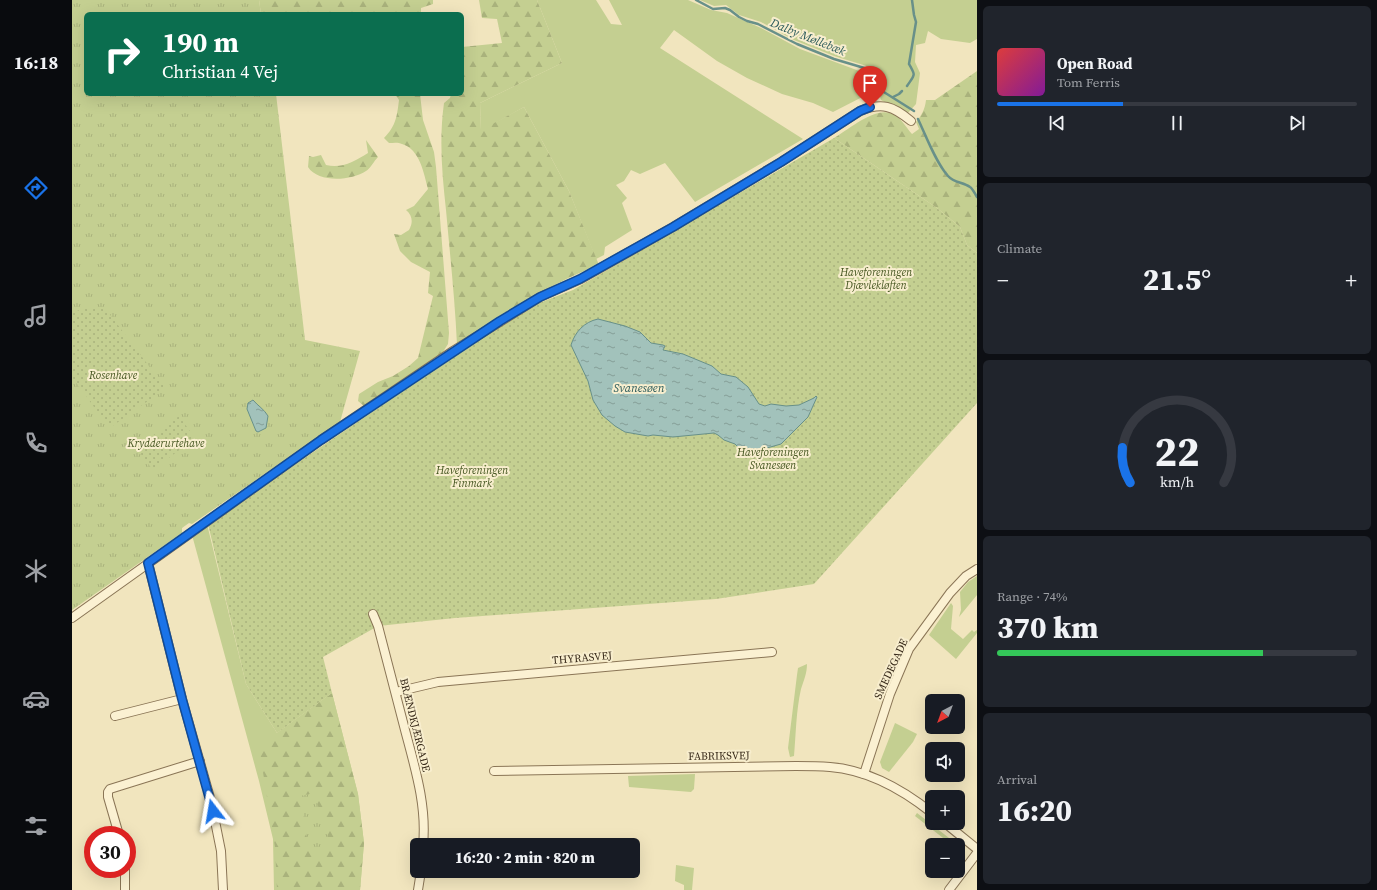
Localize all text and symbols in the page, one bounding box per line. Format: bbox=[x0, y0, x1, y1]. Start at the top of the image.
water label: Dalby Møllebæk bbox=[767, 14, 848, 59]
text: 190 m bbox=[162, 23, 239, 61]
icon: right bbox=[96, 28, 148, 80]
text: 16:18 bbox=[14, 50, 58, 75]
text: Open Road bbox=[1057, 53, 1132, 74]
text: Christian 4 Vej bbox=[162, 59, 278, 84]
pin bbox=[853, 66, 887, 107]
icon: arrive bbox=[859, 72, 881, 94]
text: Tom Ferris bbox=[1057, 74, 1120, 91]
icon: previous bbox=[1046, 112, 1068, 134]
icon: pause bbox=[1166, 112, 1188, 134]
icon: next bbox=[1286, 112, 1308, 134]
icon: directions bbox=[22, 174, 50, 202]
text: Climate bbox=[997, 240, 1042, 257]
text: 21.5° bbox=[1143, 259, 1211, 300]
park label: Haveforeningen Djævlekløften bbox=[839, 265, 913, 293]
text: − bbox=[997, 265, 1009, 295]
text: + bbox=[1345, 265, 1357, 295]
icon: music bbox=[22, 302, 50, 330]
park label: Rosenhave bbox=[88, 368, 138, 383]
water label: Svanesøen bbox=[614, 380, 665, 396]
text: 22 bbox=[1154, 423, 1200, 480]
icon: phone bbox=[22, 429, 50, 457]
park label: Krydderurtehave bbox=[126, 436, 205, 451]
park label: Haveforeningen Svanesøen bbox=[736, 445, 810, 473]
park label: Haveforeningen Finmark bbox=[435, 463, 509, 491]
text: km/h bbox=[1160, 472, 1194, 492]
icon: climate bbox=[22, 557, 50, 585]
text: Range · 74% bbox=[997, 588, 1068, 605]
text: 370 km bbox=[997, 607, 1098, 648]
street label: SMEDEGADE bbox=[870, 636, 912, 702]
street label: THYRASVEJ bbox=[551, 648, 613, 668]
street label: BRÆNDKJÆRGADE bbox=[396, 677, 434, 774]
icon: car bbox=[22, 685, 50, 713]
north arrow bbox=[925, 694, 965, 734]
map controls bbox=[925, 694, 965, 878]
button: sound bbox=[925, 742, 965, 782]
street label: FABRIKSVEJ bbox=[688, 748, 750, 764]
text: Arrival bbox=[997, 771, 1037, 788]
position arrow bbox=[192, 790, 234, 832]
button: + bbox=[925, 790, 965, 830]
text: 16:20 bbox=[997, 790, 1072, 831]
icon: filters bbox=[22, 812, 50, 840]
speed limit sign: 30 bbox=[84, 826, 136, 878]
button: − bbox=[925, 838, 965, 878]
text: 16:20 · 2 min · 820 m bbox=[455, 847, 595, 868]

